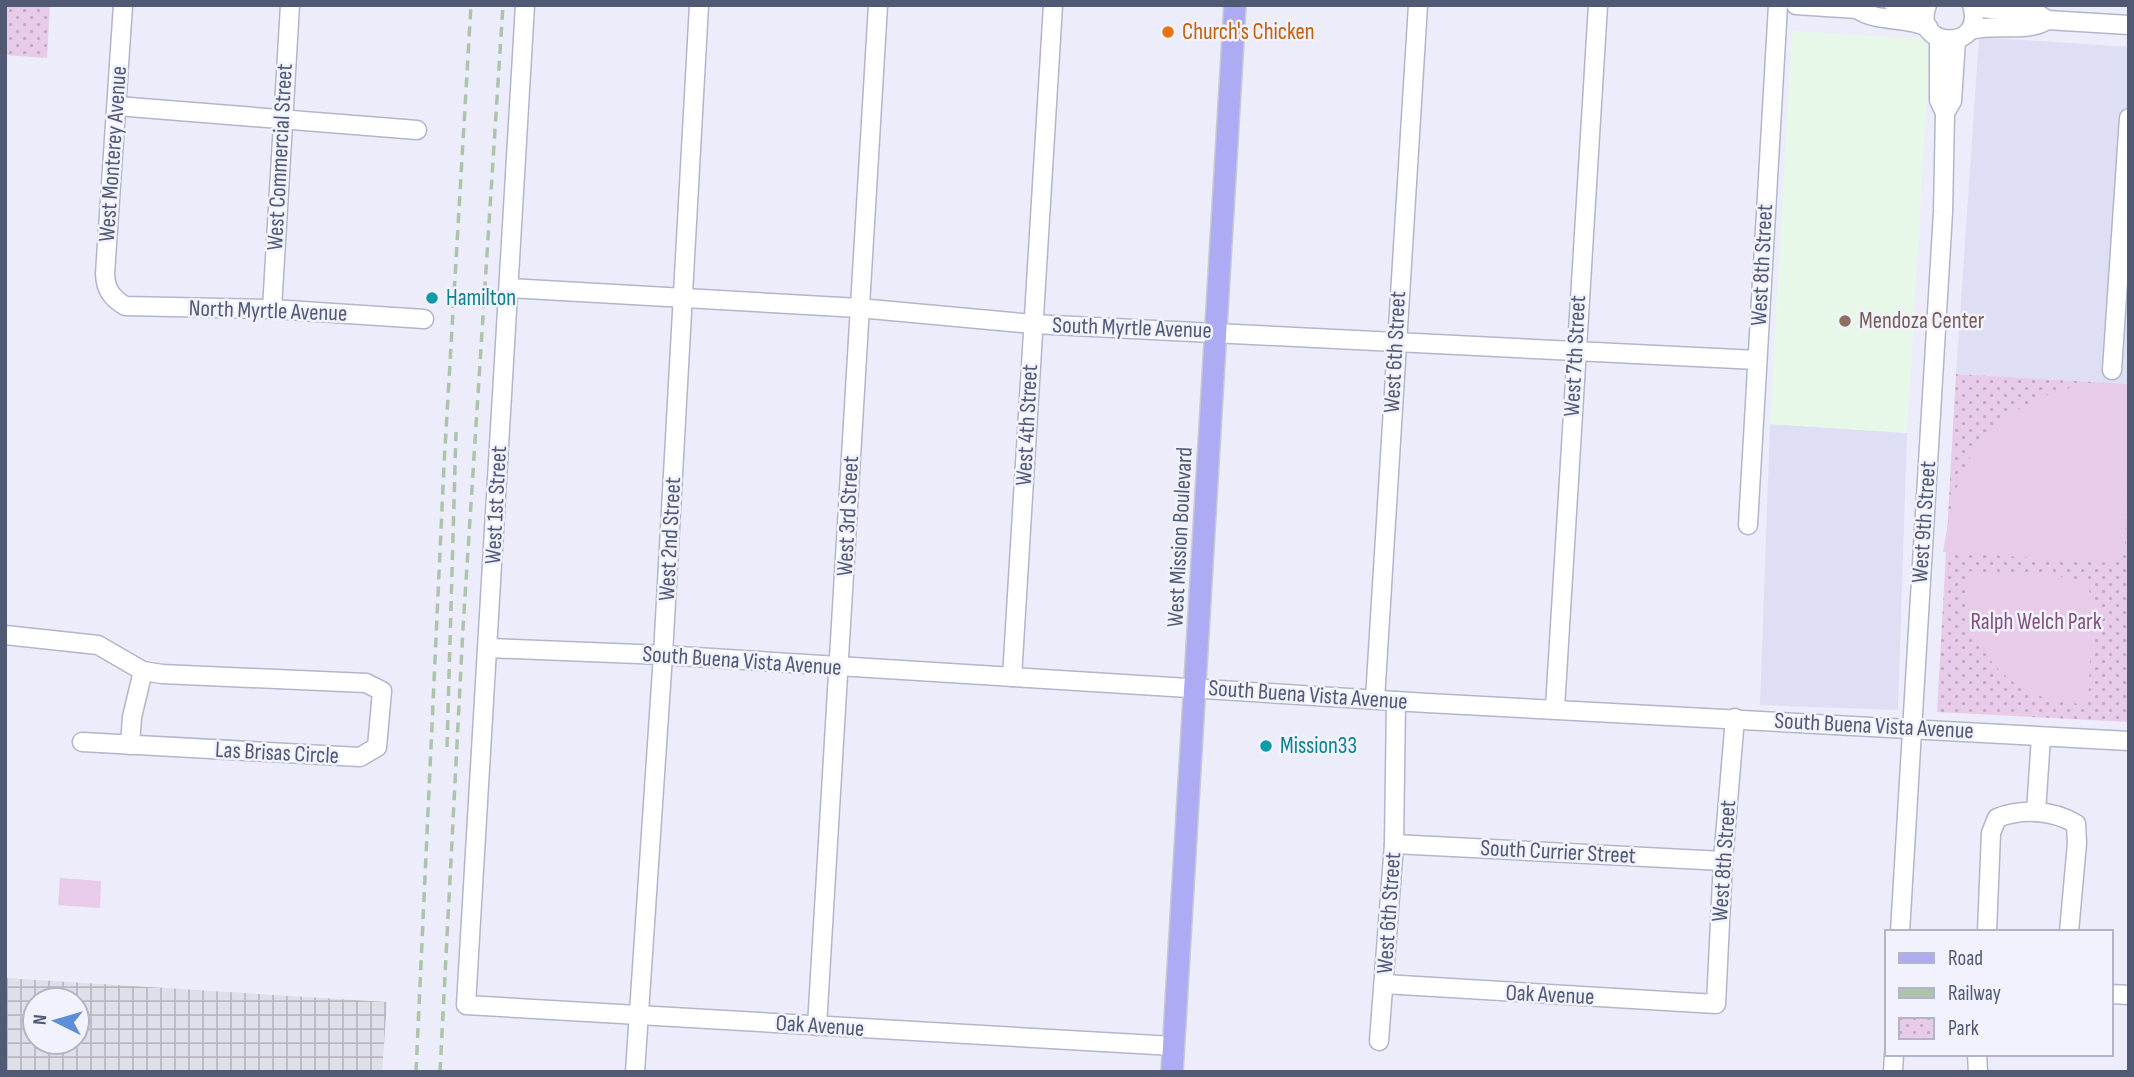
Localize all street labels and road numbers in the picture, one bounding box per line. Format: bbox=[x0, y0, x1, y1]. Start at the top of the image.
street label: West Commercial Street bbox=[261, 63, 299, 251]
street label: West Monterey Avenue bbox=[93, 65, 133, 243]
street label: West 8th Street bbox=[1745, 203, 1779, 327]
street label: West 6th Street bbox=[1378, 290, 1412, 414]
street label: North Myrtle Avenue bbox=[188, 294, 348, 328]
street label: West 7th Street bbox=[1558, 295, 1592, 417]
street label: South Myrtle Avenue bbox=[1052, 311, 1212, 345]
street label: West 4th Street bbox=[1010, 364, 1044, 486]
street label: West 1st Street bbox=[479, 445, 513, 565]
street label: West Mission Boulevard bbox=[1161, 446, 1199, 628]
street label: West 3rd Street bbox=[831, 455, 865, 577]
street label: West 9th Street bbox=[1906, 460, 1942, 584]
street label: West 2nd Street bbox=[653, 476, 687, 602]
street label: South Buena Vista Avenue bbox=[642, 640, 842, 682]
street label: South Buena Vista Avenue bbox=[1208, 674, 1408, 716]
street label: South Buena Vista Avenue bbox=[1774, 707, 1974, 745]
street label: Las Brisas Circle bbox=[214, 736, 340, 770]
street label: West 8th Street bbox=[1706, 799, 1742, 923]
street label: South Currier Street bbox=[1480, 834, 1636, 870]
street label: West 6th Street bbox=[1371, 851, 1407, 975]
street label: Oak Avenue bbox=[1505, 979, 1595, 1011]
street label: Oak Avenue bbox=[775, 1009, 865, 1043]

